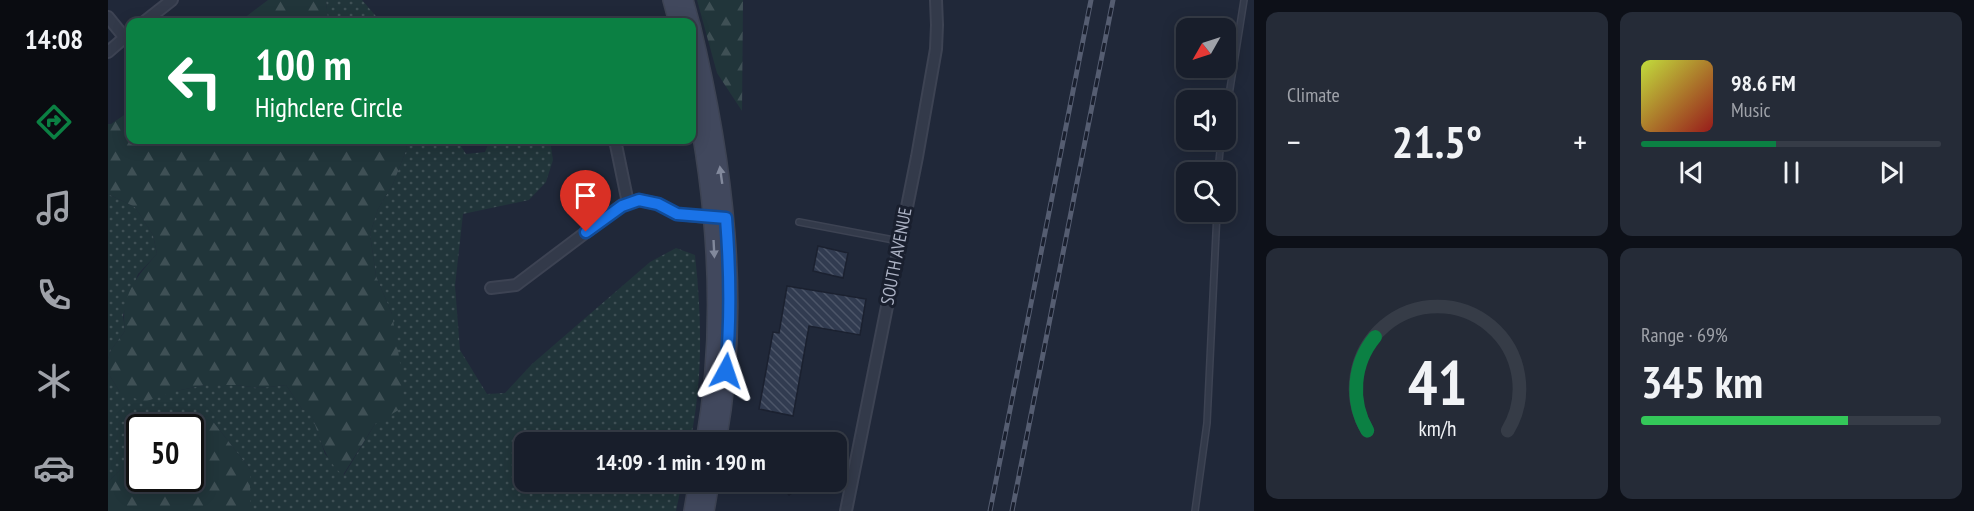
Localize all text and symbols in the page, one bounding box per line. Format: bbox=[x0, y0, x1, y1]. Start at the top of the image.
north arrow bbox=[1176, 18, 1236, 78]
map controls bbox=[1176, 18, 1236, 222]
text: 14:08 bbox=[25, 22, 83, 56]
text: 100 m bbox=[255, 37, 352, 92]
icon: left bbox=[156, 42, 234, 120]
text: 98.6 FM bbox=[1731, 69, 1796, 97]
text: Climate bbox=[1287, 82, 1340, 108]
text: Highclere Circle bbox=[255, 90, 403, 124]
button: sound bbox=[1176, 90, 1236, 150]
text: Music bbox=[1731, 97, 1771, 123]
icon: directions bbox=[33, 101, 75, 143]
text: 21.5° bbox=[1392, 112, 1482, 170]
text: − bbox=[1287, 120, 1301, 163]
text: + bbox=[1573, 120, 1587, 163]
icon: previous bbox=[1675, 156, 1708, 189]
icon: pause bbox=[1775, 156, 1808, 189]
icon: next bbox=[1875, 156, 1908, 189]
button: search bbox=[1176, 162, 1236, 222]
one-way arrow bbox=[716, 165, 726, 184]
pin bbox=[560, 170, 611, 232]
icon: arrive bbox=[569, 179, 602, 212]
icon: music bbox=[33, 187, 75, 229]
street label: SOUTH AVENUE bbox=[875, 205, 917, 307]
one-way arrow bbox=[710, 240, 719, 259]
icon: phone bbox=[33, 274, 75, 316]
text: Range · 69% bbox=[1641, 322, 1728, 348]
position arrow bbox=[694, 339, 758, 403]
text: 41 bbox=[1407, 341, 1467, 422]
text: 345 km bbox=[1641, 352, 1763, 410]
icon: climate bbox=[33, 360, 75, 402]
speed limit sign: 50 bbox=[126, 414, 204, 492]
text: km/h bbox=[1418, 414, 1456, 442]
icon: car bbox=[33, 447, 75, 489]
text: 14:09 · 1 min · 190 m bbox=[595, 448, 766, 476]

